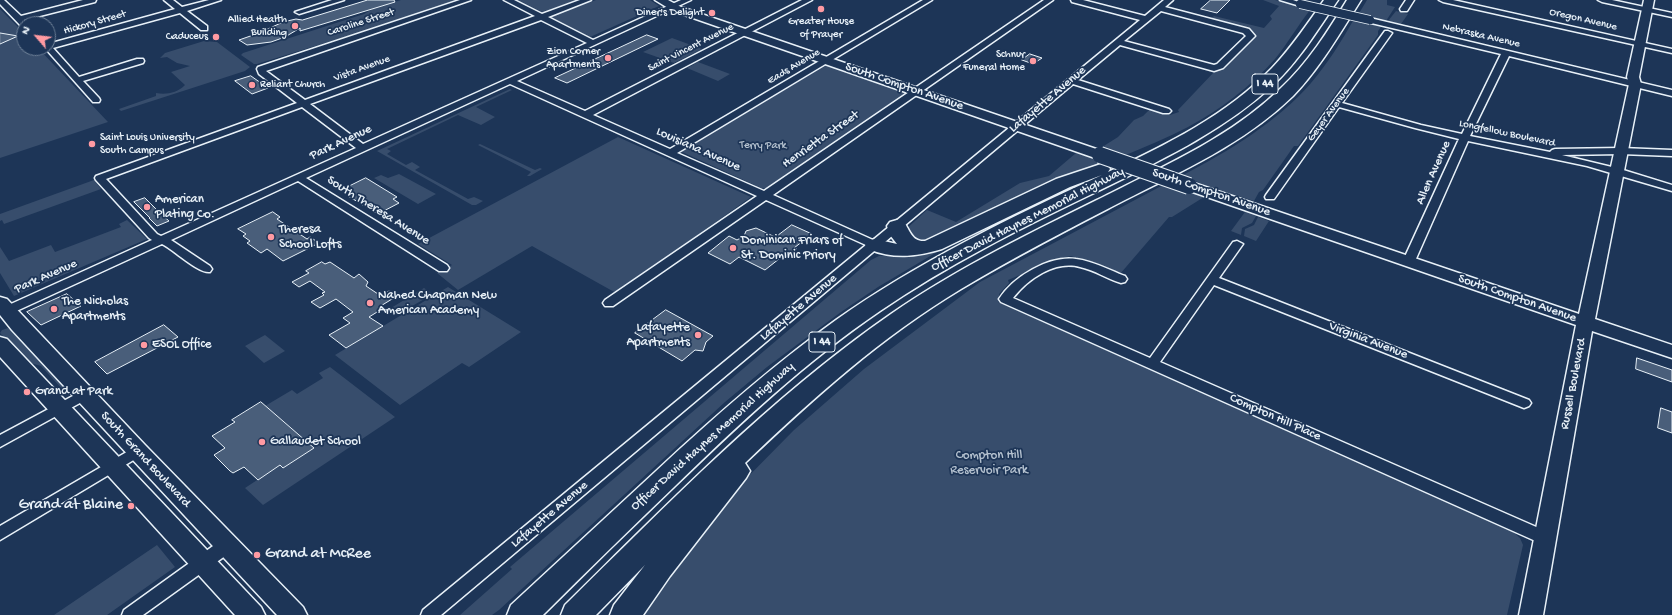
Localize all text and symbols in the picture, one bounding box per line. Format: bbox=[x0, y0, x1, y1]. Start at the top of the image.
marker: Greater House of Prayer bbox=[816, 4, 826, 14]
street label: Caroline Street bbox=[326, 6, 396, 40]
place label: Diner's Delight bbox=[636, 6, 704, 20]
street label: Oregon Avenue bbox=[1548, 6, 1618, 34]
street label: Hickory Street bbox=[62, 8, 128, 38]
marker: Diner's Delight bbox=[707, 8, 717, 18]
place label: Allied Health Building bbox=[228, 13, 287, 39]
place label: Greater House of Prayer bbox=[788, 15, 854, 41]
north arrow bbox=[16, 16, 56, 56]
marker: Allied Health Building bbox=[290, 21, 300, 31]
street label: Saint Vincent Avenue bbox=[646, 21, 736, 75]
street label: Nebraska Avenue bbox=[1441, 21, 1521, 51]
text: N bbox=[19, 25, 33, 37]
place label: Caduceus bbox=[166, 30, 208, 44]
marker: Caduceus bbox=[211, 32, 221, 42]
place label: Zion Corner Apartments bbox=[546, 45, 600, 71]
street label: Eads Avenue bbox=[765, 46, 823, 88]
place label: Schnur Funeral Home bbox=[963, 48, 1025, 74]
street label: Vista Avenue bbox=[332, 53, 392, 85]
marker: Zion Corner Apartments bbox=[603, 53, 613, 63]
marker: Schnur Funeral Home bbox=[1028, 56, 1038, 66]
street label: South Compton Avenue bbox=[843, 59, 965, 115]
street label: Lafayette Avenue bbox=[1006, 63, 1090, 137]
road number: I 44 bbox=[1252, 74, 1278, 94]
place label: Reliant Church bbox=[260, 78, 325, 92]
marker: Reliant Church bbox=[247, 80, 257, 90]
street label: Geyer Avenue bbox=[1305, 86, 1353, 144]
street label: Henrietta Street bbox=[780, 108, 862, 172]
street label: Longfellow Boulevard bbox=[1458, 117, 1556, 151]
street label: Park Avenue bbox=[307, 122, 375, 164]
street label: Louisiana Avenue bbox=[653, 124, 743, 176]
place label: Saint Louis University South Campus bbox=[100, 131, 195, 157]
marker: Saint Louis University South Campus bbox=[87, 139, 97, 149]
park label: Terry Park bbox=[740, 139, 786, 153]
street label: Allen Avenue bbox=[1413, 139, 1455, 207]
street label: Officer David Haynes Memorial Highway bbox=[929, 164, 1127, 276]
street label: South Compton Avenue bbox=[1150, 165, 1272, 221]
street label: South Theresa Avenue bbox=[324, 173, 432, 249]
place label: American Plating Co. bbox=[155, 192, 215, 223]
marker: American Plating Co. bbox=[142, 202, 152, 212]
place label: Theresa School Lofts bbox=[279, 222, 341, 253]
marker: Theresa School Lofts bbox=[266, 232, 276, 242]
place label: Dominican Friars of St. Dominic Priory bbox=[741, 233, 843, 264]
marker: Dominican Friars of St. Dominic Priory bbox=[728, 243, 738, 253]
street label: Park Avenue bbox=[12, 256, 80, 298]
street label: Lafayette Avenue bbox=[757, 271, 841, 345]
street label: South Compton Avenue bbox=[1456, 271, 1578, 327]
place label: Nahed Chapman New American Academy bbox=[378, 288, 497, 319]
place label: The Nicholas Apartments bbox=[62, 294, 128, 325]
marker: Nahed Chapman New American Academy bbox=[365, 298, 375, 308]
marker: The Nicholas Apartments bbox=[49, 304, 59, 314]
street label: Virginia Avenue bbox=[1326, 319, 1410, 363]
place label: Lafayette Apartments bbox=[627, 320, 690, 351]
marker: Lafayette Apartments bbox=[693, 330, 703, 340]
road number: I 44 bbox=[809, 332, 835, 352]
place label: ESOL Office bbox=[152, 337, 212, 353]
street label: Russell Boulevard bbox=[1558, 337, 1590, 431]
marker: ESOL Office bbox=[139, 340, 149, 350]
street label: Officer David Haynes Memorial Highway bbox=[628, 359, 798, 515]
place label: Grand at Park bbox=[35, 384, 112, 400]
marker: Grand at Park bbox=[22, 387, 32, 397]
street label: Compton Hill Place bbox=[1227, 391, 1323, 445]
street label: South Grand Boulevard bbox=[97, 409, 193, 511]
place label: Gallaudet School bbox=[270, 434, 361, 450]
marker: Gallaudet School bbox=[257, 437, 267, 447]
park label: Compton Hill Reservoir Park bbox=[950, 448, 1028, 479]
street label: Lafayette Avenue bbox=[508, 478, 592, 552]
place label: Grand at Blaine bbox=[18, 496, 123, 516]
marker: Grand at Blaine bbox=[126, 501, 136, 511]
place label: Grand at McRee bbox=[265, 545, 371, 565]
marker: Grand at McRee bbox=[252, 550, 262, 560]

